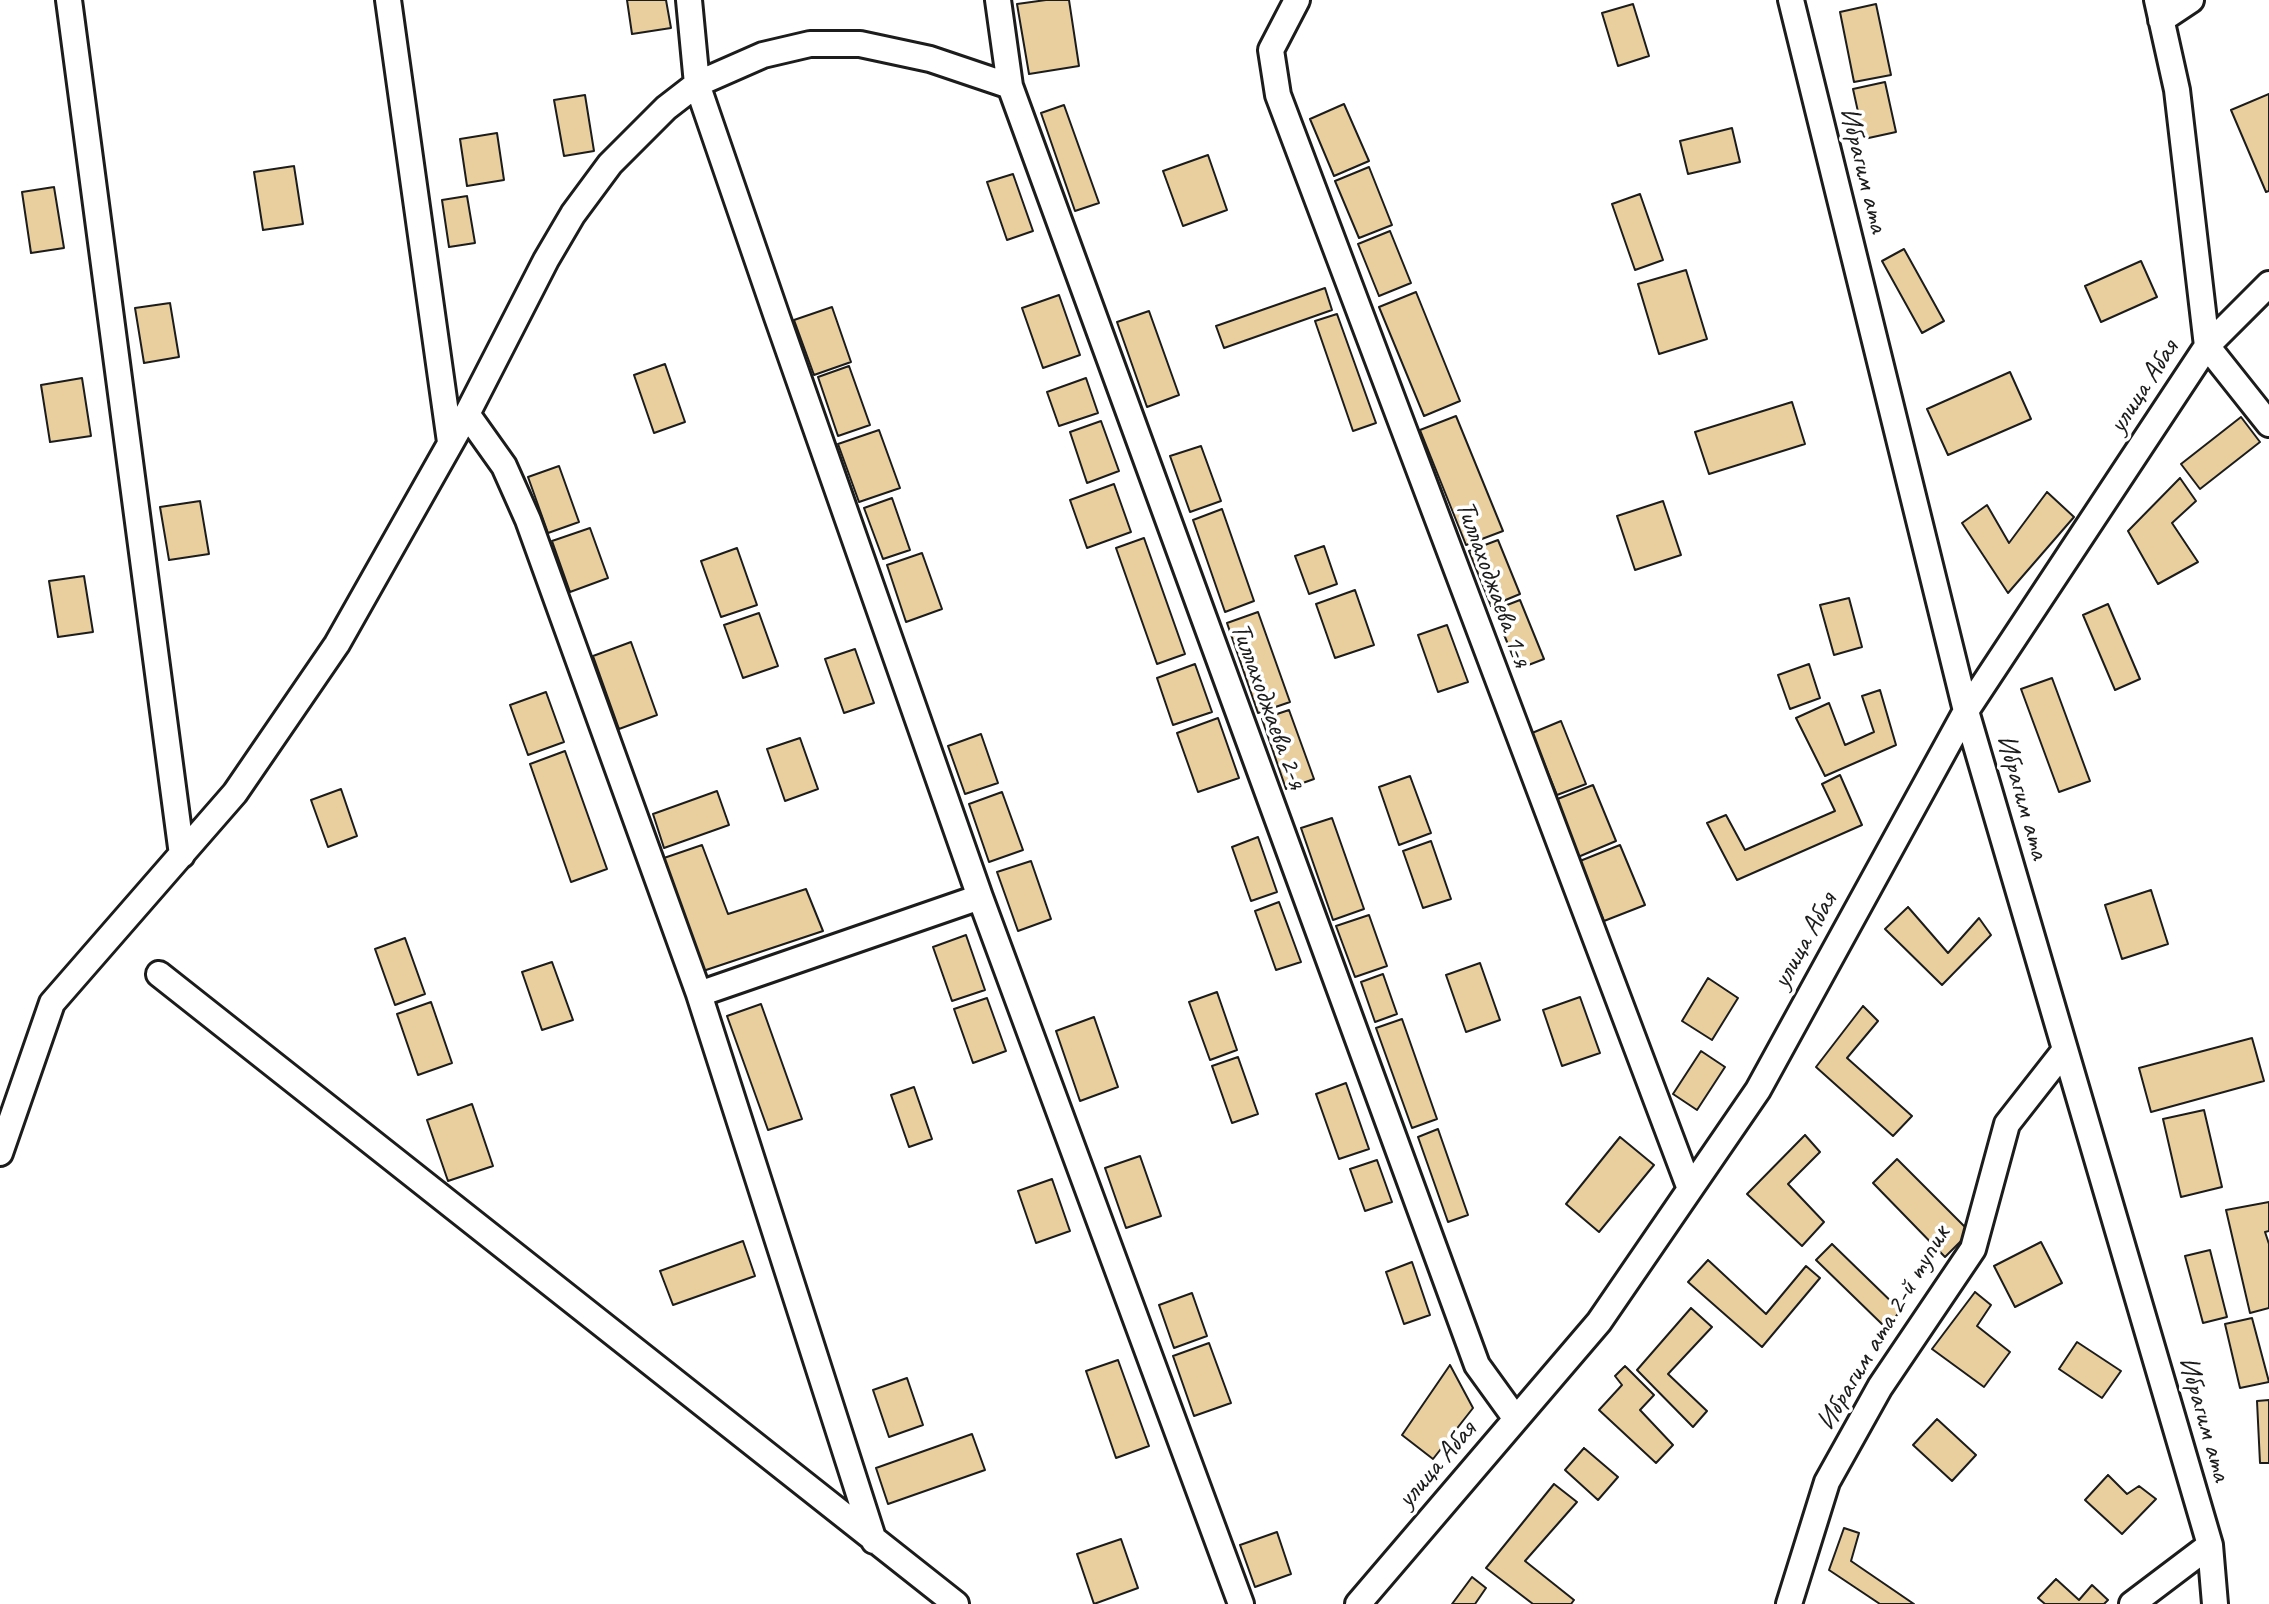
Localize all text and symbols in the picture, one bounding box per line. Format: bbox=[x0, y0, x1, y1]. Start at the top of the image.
street label: Ибрагим ата bbox=[1831, 104, 1895, 236]
street label: улица Абая bbox=[2102, 334, 2186, 440]
street label: Тиллаходжаева 1-я bbox=[1447, 496, 1539, 672]
street label: Тиллаходжаева 2-я bbox=[1222, 618, 1314, 794]
street label: Ибрагим ата bbox=[1988, 731, 2056, 863]
street label: улица Абая bbox=[1765, 887, 1845, 995]
street label: Ибрагим ата 2-й тупик bbox=[1810, 1219, 1958, 1437]
street label: Ибрагим ата bbox=[2170, 1353, 2238, 1485]
street label: улица Абая bbox=[1390, 1415, 1484, 1515]

